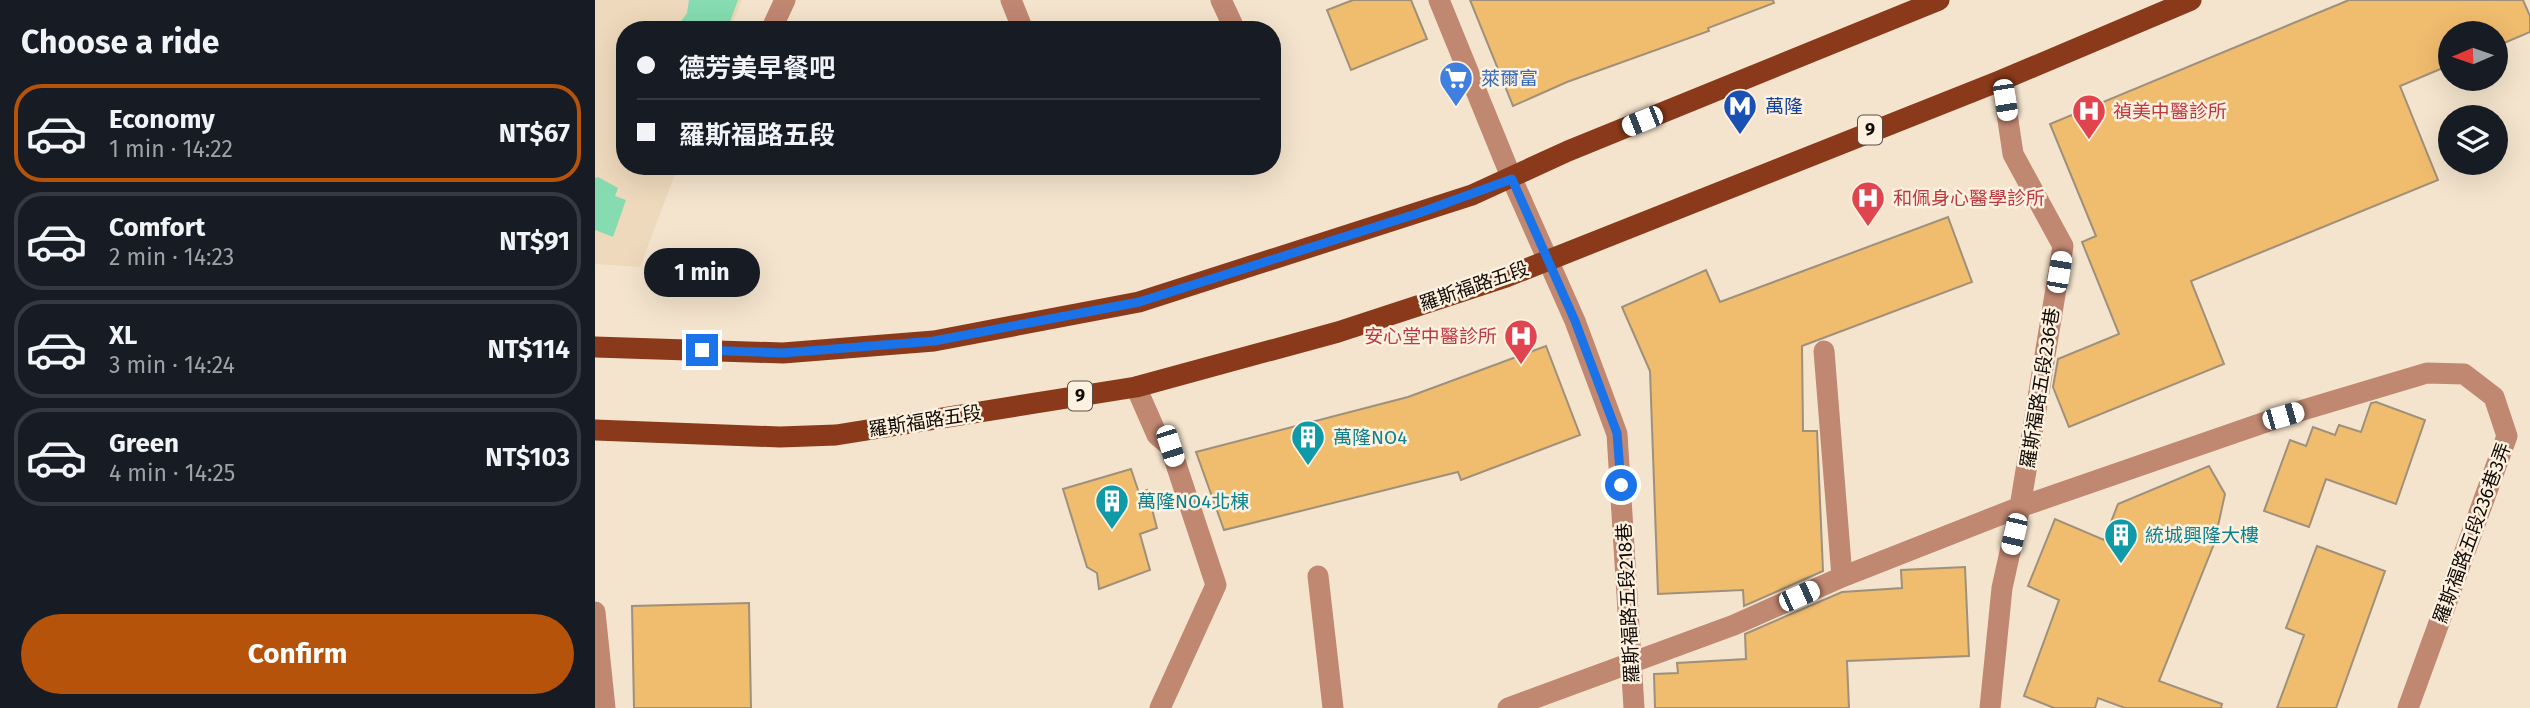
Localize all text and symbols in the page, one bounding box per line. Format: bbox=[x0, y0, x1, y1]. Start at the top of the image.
north arrow bbox=[2438, 21, 2508, 91]
map controls bbox=[2438, 21, 2508, 175]
text: Choose a ride bbox=[21, 23, 219, 61]
text: 德芳美早餐吧 bbox=[679, 53, 835, 84]
supermarket icon: 萊爾富 bbox=[1437, 59, 1475, 108]
place label: 萊爾富 bbox=[1481, 67, 1538, 90]
car bbox=[1992, 78, 2019, 122]
metro station icon: 萬隆 bbox=[1721, 87, 1759, 136]
hospital icon: 禎美中醫診所 bbox=[2070, 92, 2108, 141]
place label: 萬隆 bbox=[1765, 95, 1803, 118]
place label: 禎美中醫診所 bbox=[2113, 100, 2227, 123]
icon: car bbox=[25, 102, 88, 165]
car bbox=[1619, 103, 1666, 139]
text: Economy bbox=[109, 104, 215, 135]
button: layers bbox=[2438, 105, 2508, 175]
road number: 9 bbox=[1858, 116, 1882, 145]
text: NT$67 bbox=[499, 118, 570, 149]
text: 羅斯福路五段 bbox=[679, 120, 835, 151]
text: 1 min · 14:22 bbox=[109, 135, 233, 163]
hospital icon: 和佩身心醫學診所 bbox=[1849, 179, 1887, 228]
place label: 和佩身心醫學診所 bbox=[1893, 187, 2045, 210]
icon: car bbox=[25, 210, 88, 273]
text: Comfort bbox=[109, 212, 205, 243]
text: NT$91 bbox=[499, 226, 570, 257]
text: 2 min · 14:23 bbox=[109, 243, 234, 271]
callout: 1 min bbox=[644, 248, 760, 298]
car bbox=[2046, 249, 2073, 295]
street label: 羅斯福路五段 bbox=[1416, 257, 1532, 315]
text: 1 min bbox=[674, 258, 730, 286]
street label: 羅斯福路五段236巷 bbox=[2016, 306, 2064, 470]
hospital icon: 安心堂中醫診所 bbox=[1502, 317, 1540, 366]
icon: car bbox=[25, 318, 88, 381]
text: XL bbox=[109, 320, 137, 351]
place label: 安心堂中醫診所 bbox=[1364, 325, 1497, 348]
text: NT$114 bbox=[488, 334, 570, 365]
route end bbox=[686, 334, 718, 366]
text: 3 min · 14:24 bbox=[109, 351, 235, 379]
road number: 9 bbox=[1068, 382, 1092, 410]
car bbox=[2260, 400, 2307, 432]
street label: 羅斯福路五段 bbox=[867, 401, 983, 441]
building icon: 萬隆NO4 bbox=[1289, 418, 1327, 467]
car bbox=[1154, 423, 1187, 469]
icon: car bbox=[25, 426, 88, 489]
place label: 萬隆NO4 bbox=[1333, 426, 1407, 449]
text: Green bbox=[109, 428, 179, 459]
street label: 羅斯福路五段236巷3弄 bbox=[2429, 440, 2515, 626]
text: NT$103 bbox=[485, 442, 570, 473]
text: 4 min · 14:25 bbox=[109, 459, 235, 487]
route start bbox=[1605, 469, 1637, 501]
building icon: 萬隆NO4北棟 bbox=[1093, 482, 1131, 531]
place label: 萬隆NO4北棟 bbox=[1137, 490, 1249, 513]
car bbox=[2000, 511, 2029, 557]
building icon: 統城興隆大樓 bbox=[2102, 516, 2140, 565]
street label: 羅斯福路五段218巷 bbox=[1612, 522, 1644, 684]
place label: 統城興隆大樓 bbox=[2145, 524, 2259, 547]
car bbox=[1776, 578, 1823, 614]
button: Confirm bbox=[21, 614, 574, 694]

